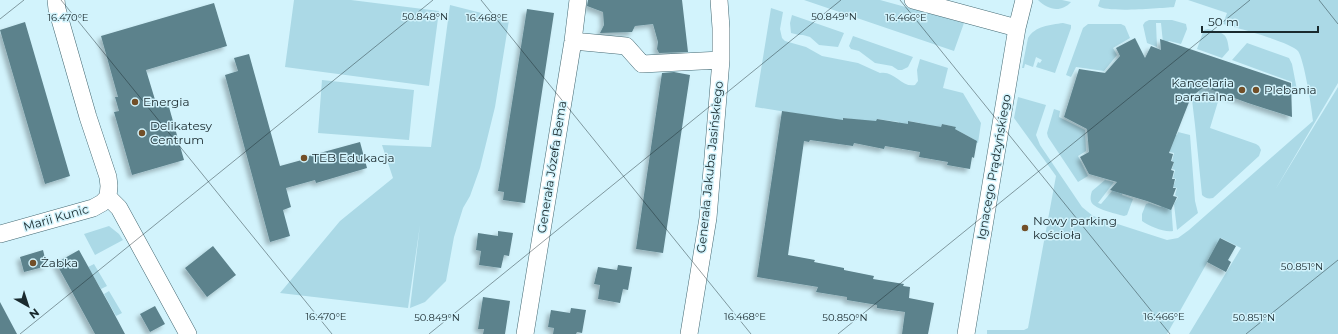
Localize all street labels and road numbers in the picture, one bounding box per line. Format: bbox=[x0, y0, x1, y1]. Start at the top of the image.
street label: Generała Jakuba Jasińskiego bbox=[693, 80, 726, 254]
street label: Ignacego Prądzyńskiego bbox=[973, 93, 1014, 241]
street label: Generała Józefa Bema bbox=[534, 100, 569, 234]
street label: Marii Kunic bbox=[21, 201, 91, 234]

